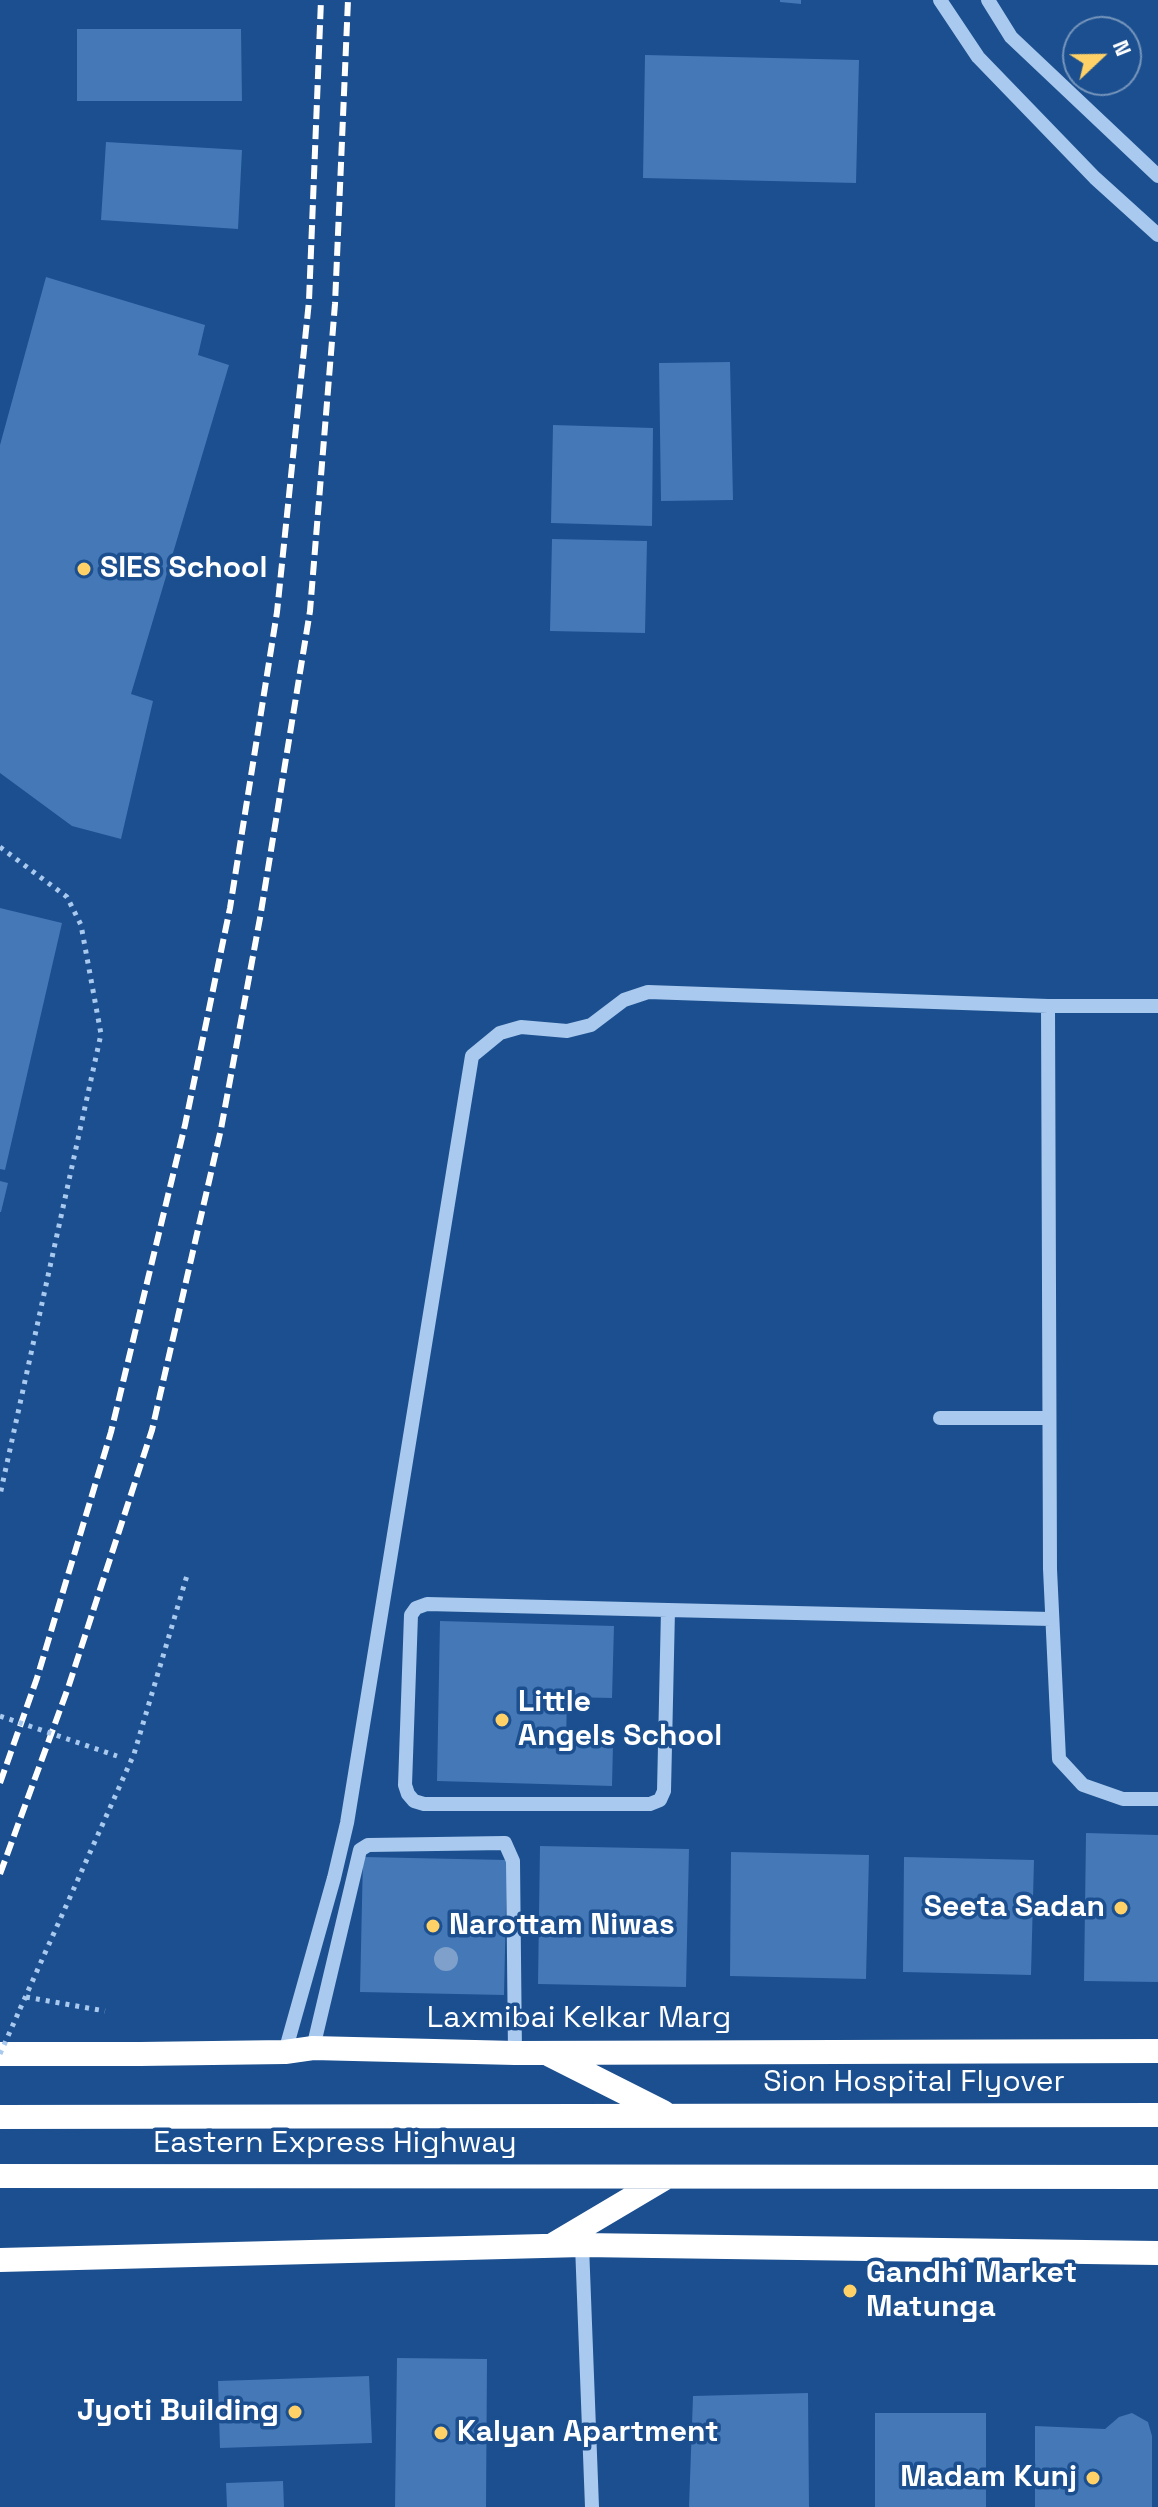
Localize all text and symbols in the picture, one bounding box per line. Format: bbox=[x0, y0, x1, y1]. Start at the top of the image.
north arrow bbox=[1062, 16, 1142, 96]
text: N bbox=[1107, 36, 1138, 60]
place label: SIES School bbox=[100, 551, 267, 587]
marker: SIES School bbox=[75, 560, 93, 578]
place label: Little Angels School bbox=[518, 1685, 722, 1756]
marker: Little Angels School bbox=[493, 1711, 511, 1729]
place label: Seeta Sadan bbox=[924, 1890, 1105, 1926]
marker: Seeta Sadan bbox=[1112, 1899, 1130, 1917]
place label: Narottam Niwas bbox=[449, 1908, 675, 1944]
marker: Narottam Niwas bbox=[424, 1917, 442, 1935]
street label: Laxmibai Kelkar Marg bbox=[427, 2001, 731, 2037]
street label: Sion Hospital Flyover bbox=[763, 2065, 1065, 2101]
street label: Eastern Express Highway bbox=[153, 2126, 517, 2162]
place label: Gandhi Market Matunga bbox=[866, 2256, 1077, 2326]
marker: Gandhi Market Matunga bbox=[841, 2282, 859, 2300]
place label: Jyoti Building bbox=[77, 2394, 279, 2430]
marker: Jyoti Building bbox=[286, 2403, 304, 2421]
place label: Kalyan Apartment bbox=[457, 2415, 719, 2451]
marker: Kalyan Apartment bbox=[432, 2424, 450, 2442]
place label: Madam Kunj bbox=[900, 2460, 1077, 2496]
marker: Madam Kunj bbox=[1084, 2469, 1102, 2487]

